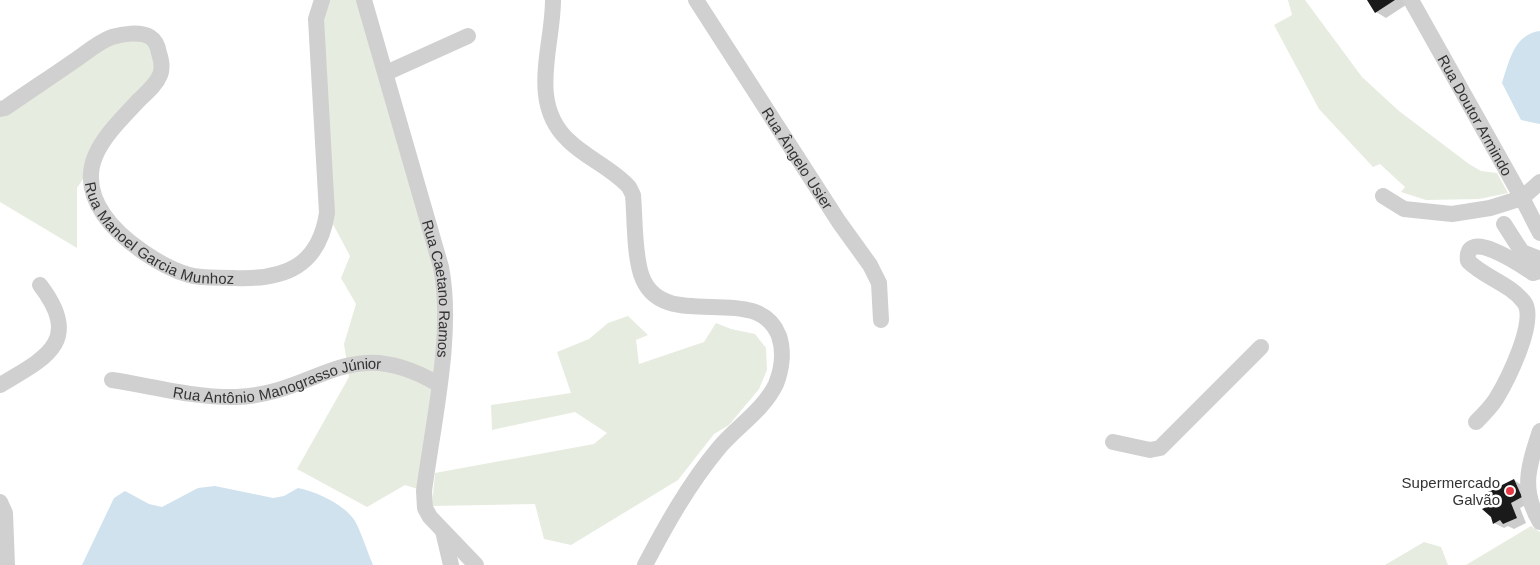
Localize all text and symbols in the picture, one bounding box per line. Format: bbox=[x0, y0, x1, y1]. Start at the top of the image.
street label: Rua Doutor Armindo bbox=[1435, 52, 1516, 179]
street label: Rua Ângelo Usier bbox=[759, 104, 837, 212]
street label: Rua Manoel Garcia Munhoz bbox=[82, 180, 234, 286]
street label: Rua Caetano Ramos bbox=[419, 218, 454, 359]
street label: Rua Antônio Manograsso Júnior bbox=[172, 354, 382, 406]
place label: Supermercado Galvão bbox=[1402, 474, 1500, 508]
marker: Supermercado Galvão bbox=[1504, 485, 1516, 497]

